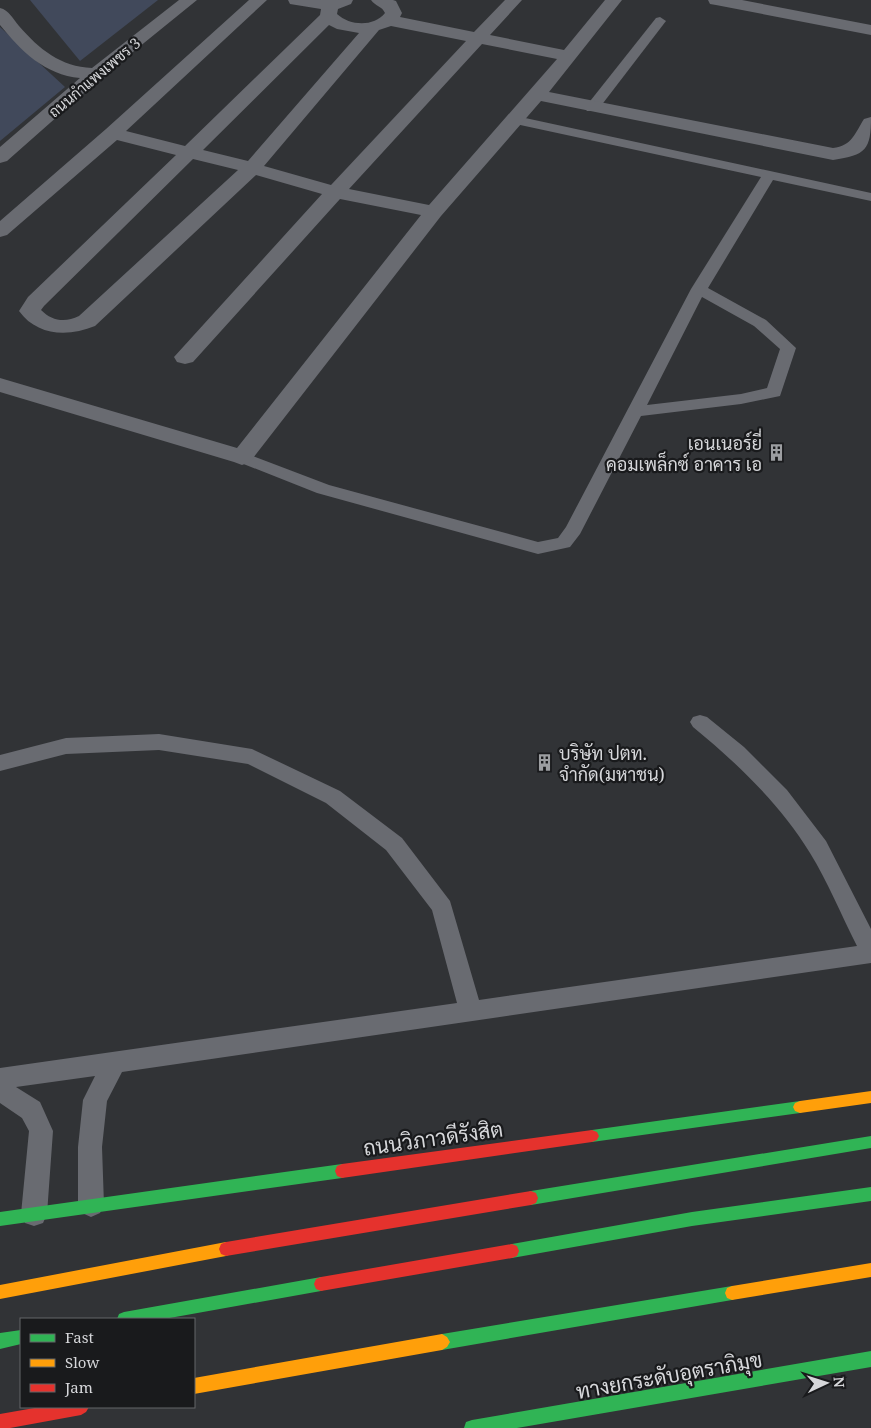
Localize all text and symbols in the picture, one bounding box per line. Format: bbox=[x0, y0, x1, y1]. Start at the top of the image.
street label: ถนนกำแพงเพชร 3 bbox=[44, 33, 144, 121]
place label: เอนเนอร์ยี่ คอมเพล็กซ์ อาคาร เอ bbox=[606, 428, 762, 476]
building icon: เอนเนอร์ยี่ คอมเพล็กซ์ อาคาร เอ bbox=[766, 443, 786, 463]
place label: บริษัท ปตท. จำกัด(มหาชน) bbox=[559, 741, 665, 786]
building icon: บริษัท ปตท. จำกัด(มหาชน) bbox=[535, 753, 555, 773]
street label: ถนนวิภาวดีรังสิต bbox=[361, 1114, 505, 1162]
legend bbox=[20, 1318, 195, 1408]
text: Fast bbox=[65, 1327, 94, 1347]
street label: ทางยกระดับอุตราภิมุข bbox=[574, 1345, 765, 1406]
text: Slow bbox=[65, 1352, 99, 1372]
north arrow bbox=[801, 1358, 851, 1408]
text: N bbox=[830, 1376, 849, 1388]
text: Jam bbox=[64, 1377, 93, 1397]

